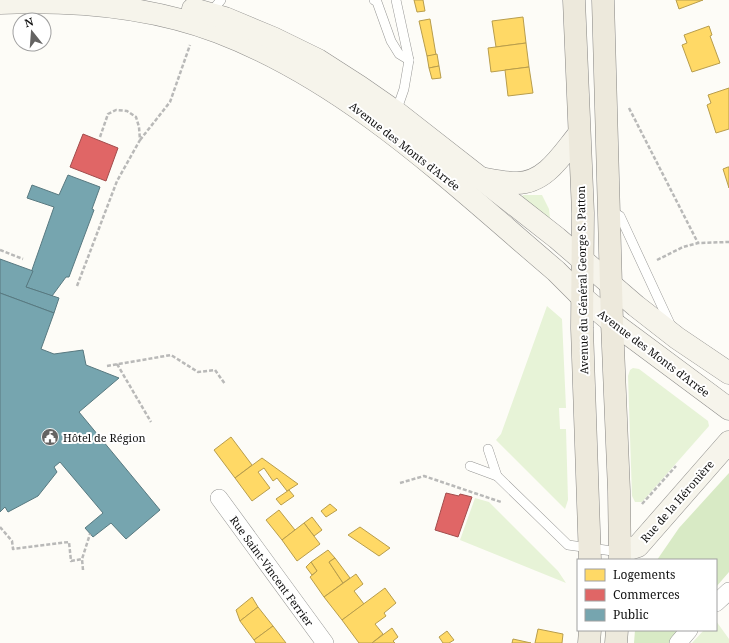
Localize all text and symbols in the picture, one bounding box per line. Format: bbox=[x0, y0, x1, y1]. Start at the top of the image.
north arrow bbox=[12, 12, 52, 52]
text: N bbox=[23, 13, 36, 30]
street label: Avenue des Monts d'Arrée bbox=[347, 98, 463, 194]
street label: Avenue du Général George S. Patton bbox=[573, 186, 591, 374]
street label: Avenue des Monts d'Arrée bbox=[595, 306, 713, 400]
public building icon: Hôtel de Région bbox=[40, 427, 60, 447]
place label: Hôtel de Région bbox=[63, 430, 146, 445]
street label: Rue de la Héronière bbox=[637, 457, 717, 545]
street label: Rue Saint-Vincent Ferrier bbox=[227, 513, 318, 630]
legend bbox=[577, 559, 717, 631]
text: Logements bbox=[613, 566, 675, 583]
text: Commerces bbox=[613, 586, 680, 603]
text: Public bbox=[613, 606, 649, 623]

